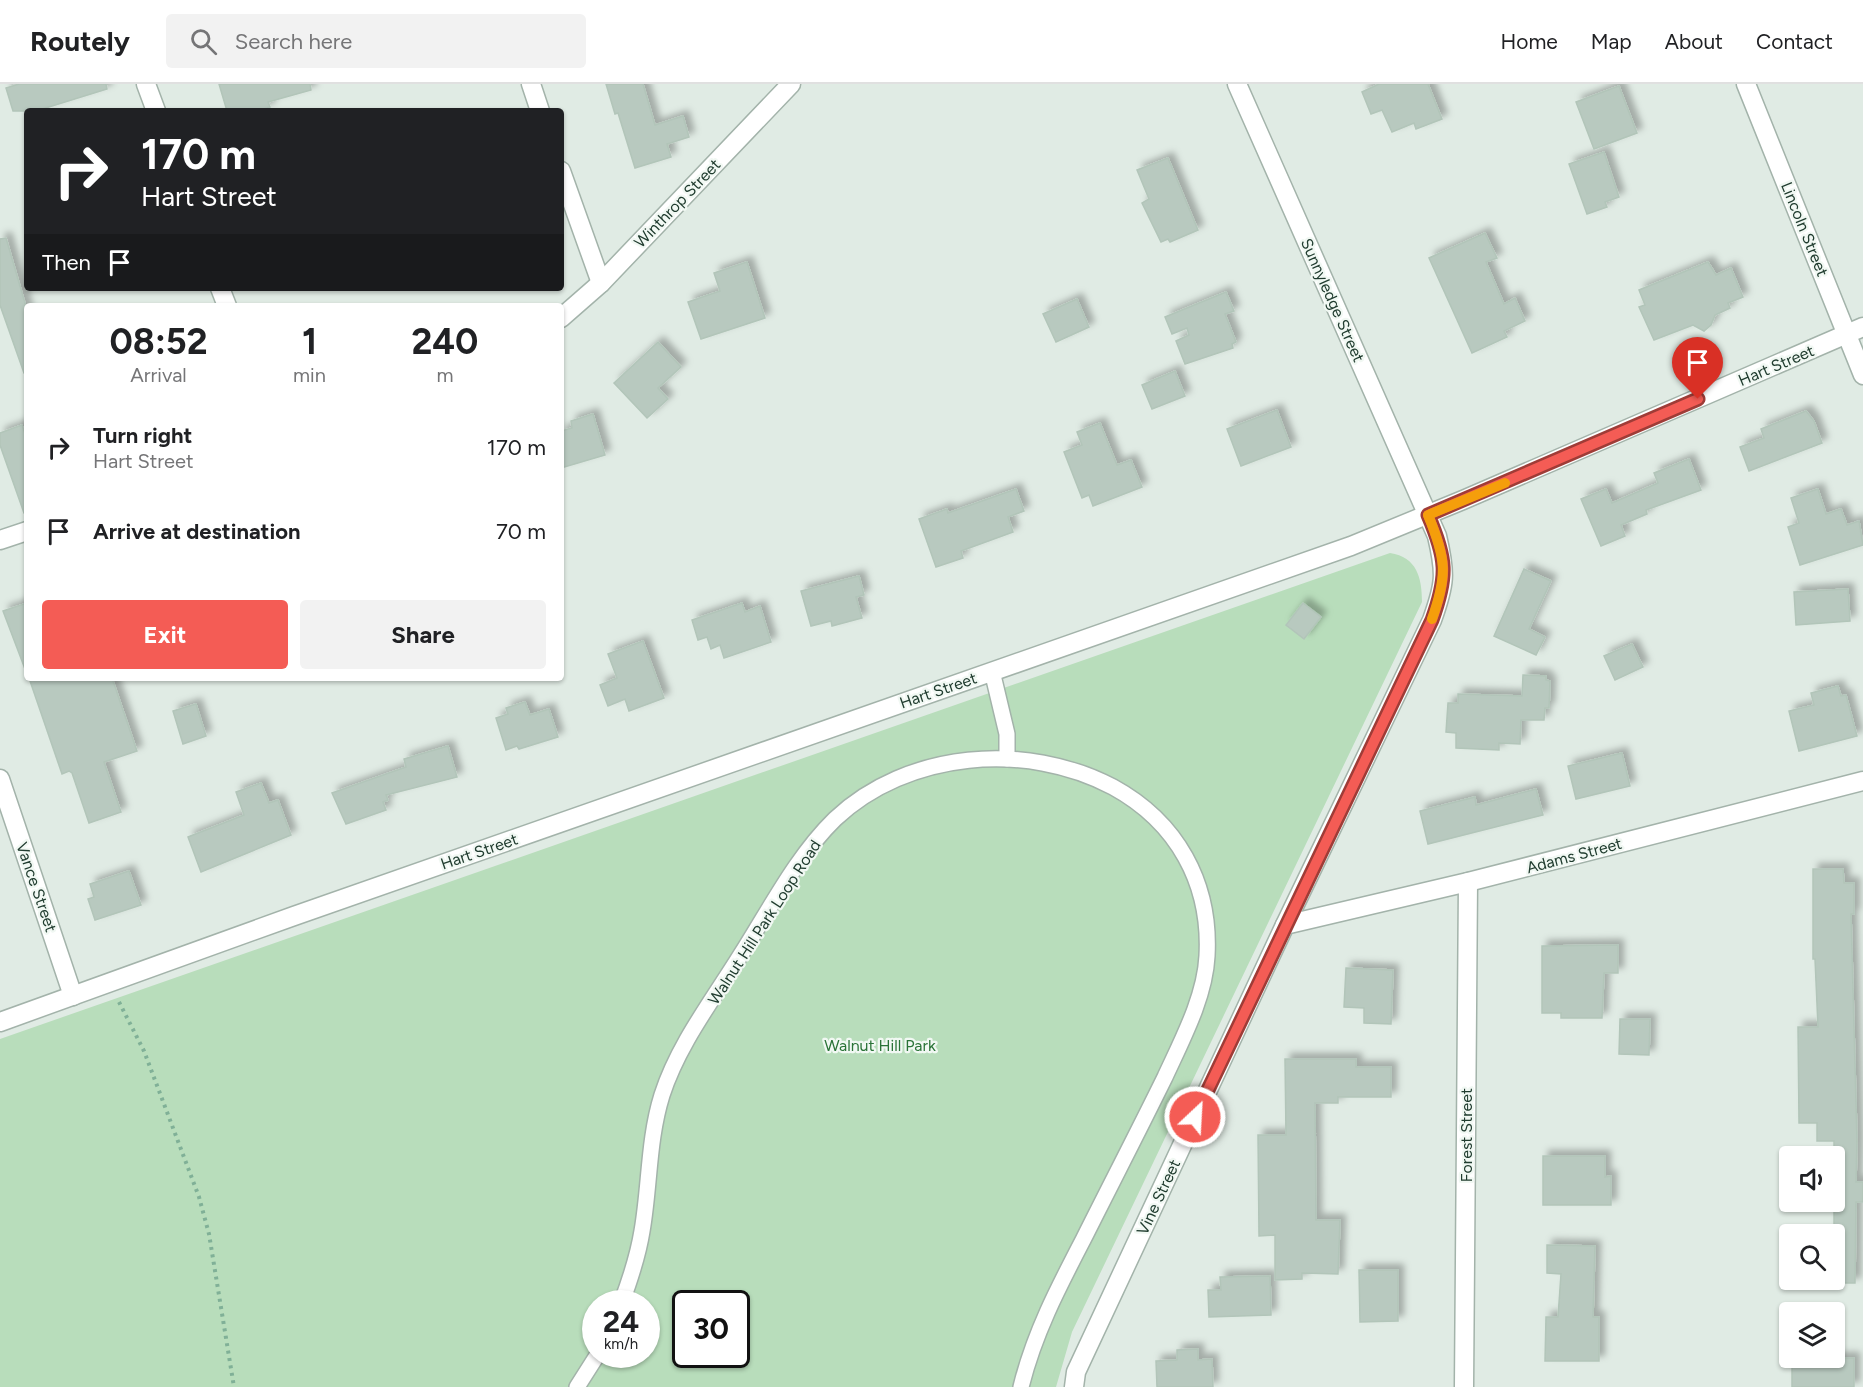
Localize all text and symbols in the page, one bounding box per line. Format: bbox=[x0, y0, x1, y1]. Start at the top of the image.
search box bbox=[166, 14, 586, 68]
text: Routely bbox=[30, 24, 130, 58]
icon: search bbox=[187, 25, 220, 58]
text: Search here bbox=[235, 28, 352, 55]
text: Home bbox=[1501, 29, 1558, 54]
text: Map bbox=[1591, 29, 1632, 54]
text: About bbox=[1665, 29, 1723, 54]
text: Contact bbox=[1756, 29, 1833, 54]
text: 170 m bbox=[141, 129, 256, 180]
icon: right bbox=[42, 132, 120, 210]
street label: Winthrop Street bbox=[630, 155, 724, 252]
street label: Lincoln Street bbox=[1777, 179, 1832, 279]
text: Hart Street bbox=[141, 180, 277, 213]
street label: Sunnyledge Street bbox=[1297, 235, 1368, 365]
icon: arrive bbox=[103, 246, 136, 279]
text: Then bbox=[42, 249, 91, 276]
text: 08:52 bbox=[110, 320, 208, 363]
text: 1 bbox=[302, 320, 317, 363]
text: 240 bbox=[411, 320, 478, 363]
pin bbox=[1672, 337, 1723, 399]
street label: Hart Street bbox=[1735, 341, 1817, 390]
icon: arrive bbox=[1681, 346, 1714, 379]
text: Arrival bbox=[130, 363, 187, 387]
text: min bbox=[293, 363, 326, 387]
text: m bbox=[436, 363, 453, 387]
text: Turn right bbox=[93, 422, 192, 449]
icon: right bbox=[42, 431, 75, 464]
text: 170 m bbox=[487, 434, 546, 461]
text: Hart Street bbox=[93, 449, 193, 473]
icon: arrive bbox=[42, 515, 75, 548]
text: Arrive at destination bbox=[93, 518, 301, 545]
text: 70 m bbox=[496, 518, 546, 545]
button: Exit bbox=[42, 600, 288, 669]
button: Share bbox=[300, 600, 546, 669]
street label: Hart Street bbox=[897, 668, 979, 713]
street label: Hart Street bbox=[438, 829, 520, 874]
street label: Adams Street bbox=[1524, 834, 1624, 877]
street label: Walnut Hill Park Loop Road bbox=[704, 836, 825, 1008]
street label: Vance Street bbox=[12, 840, 61, 935]
park label: Walnut Hill Park bbox=[824, 1036, 936, 1055]
position arrow bbox=[1163, 1085, 1227, 1149]
street label: Forest Street bbox=[1457, 1088, 1476, 1182]
map controls bbox=[1779, 1146, 1845, 1368]
button: sound bbox=[1779, 1146, 1845, 1212]
street label: Vine Street bbox=[1133, 1156, 1184, 1238]
button: search bbox=[1779, 1224, 1845, 1290]
speed limit sign: 30 bbox=[672, 1290, 750, 1368]
button: layers bbox=[1779, 1302, 1845, 1368]
text: 24 bbox=[603, 1303, 639, 1340]
text: km/h bbox=[604, 1335, 638, 1353]

